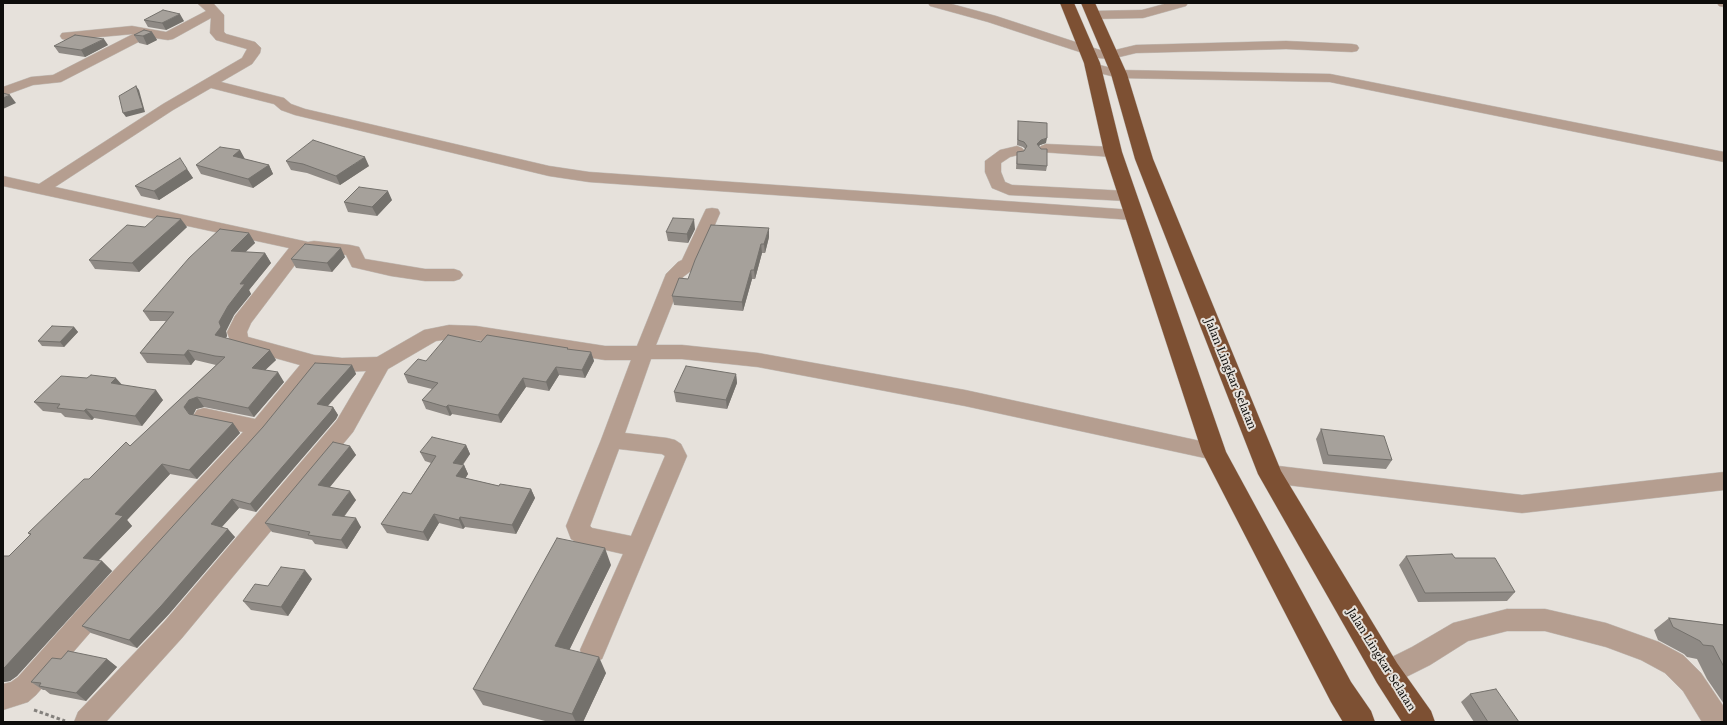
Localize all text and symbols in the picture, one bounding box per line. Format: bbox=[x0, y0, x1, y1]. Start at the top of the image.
street label: Jalan Lingkar Selatan bbox=[1202, 317, 1258, 431]
street label: Jalan Lingkar Selatan bbox=[1344, 606, 1418, 714]

